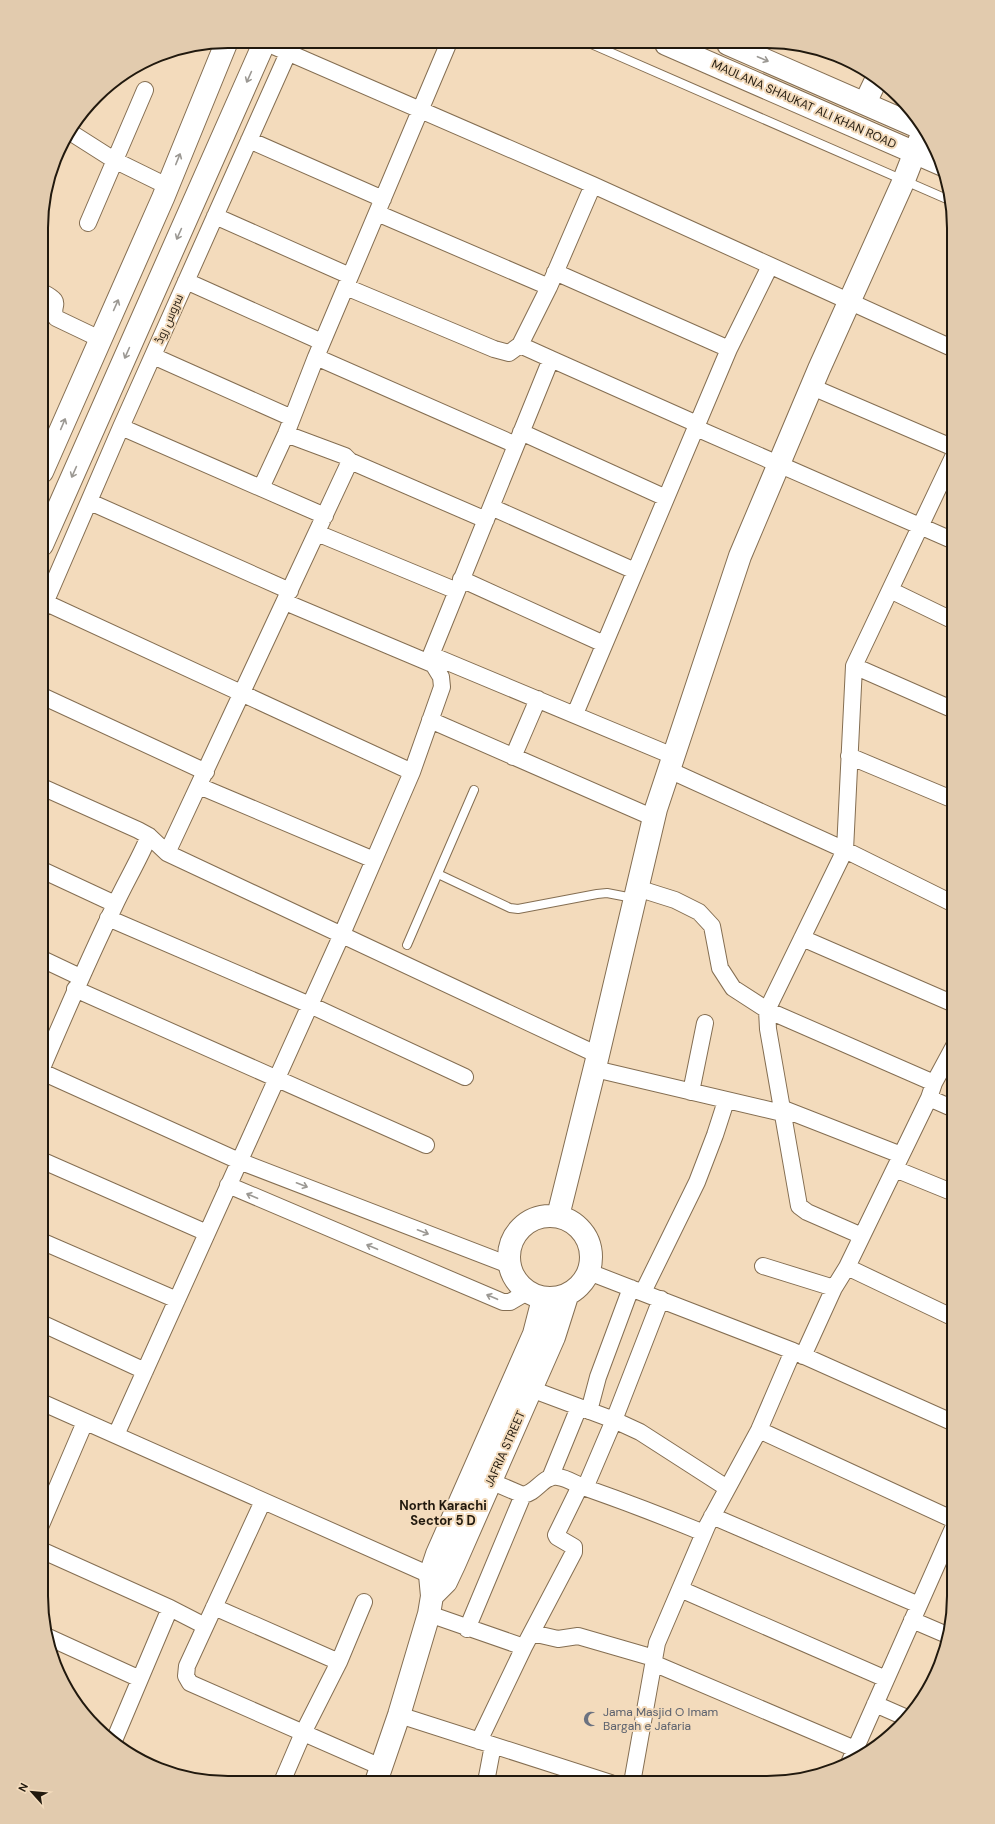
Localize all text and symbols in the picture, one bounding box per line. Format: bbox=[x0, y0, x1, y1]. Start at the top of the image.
street label: MAULANA SHAUKAT ALI KHAN ROAD bbox=[709, 56, 899, 152]
one-way arrow bbox=[757, 56, 769, 64]
one-way arrow bbox=[245, 70, 252, 82]
one-way arrow bbox=[175, 154, 182, 166]
one-way arrow bbox=[175, 228, 182, 240]
street label: سروس روڈ bbox=[151, 292, 187, 346]
one-way arrow bbox=[113, 299, 120, 311]
one-way arrow bbox=[123, 347, 130, 359]
one-way arrow bbox=[60, 418, 68, 430]
one-way arrow bbox=[70, 466, 77, 478]
one-way arrow bbox=[295, 1181, 307, 1189]
one-way arrow bbox=[247, 1191, 259, 1199]
one-way arrow bbox=[417, 1228, 429, 1236]
one-way arrow bbox=[366, 1242, 378, 1250]
one-way arrow bbox=[486, 1293, 498, 1301]
street label: JAFRIA STREET bbox=[481, 1408, 529, 1490]
district label: North Karachi Sector 5 D bbox=[399, 1497, 487, 1529]
place label: Jama Masjid O Imam Bargah e Jafaria bbox=[603, 1704, 718, 1734]
mosque icon: Jama Masjid O Imam Bargah e Jafaria bbox=[582, 1710, 600, 1728]
north arrow bbox=[12, 1772, 52, 1812]
text: N bbox=[15, 1781, 31, 1794]

